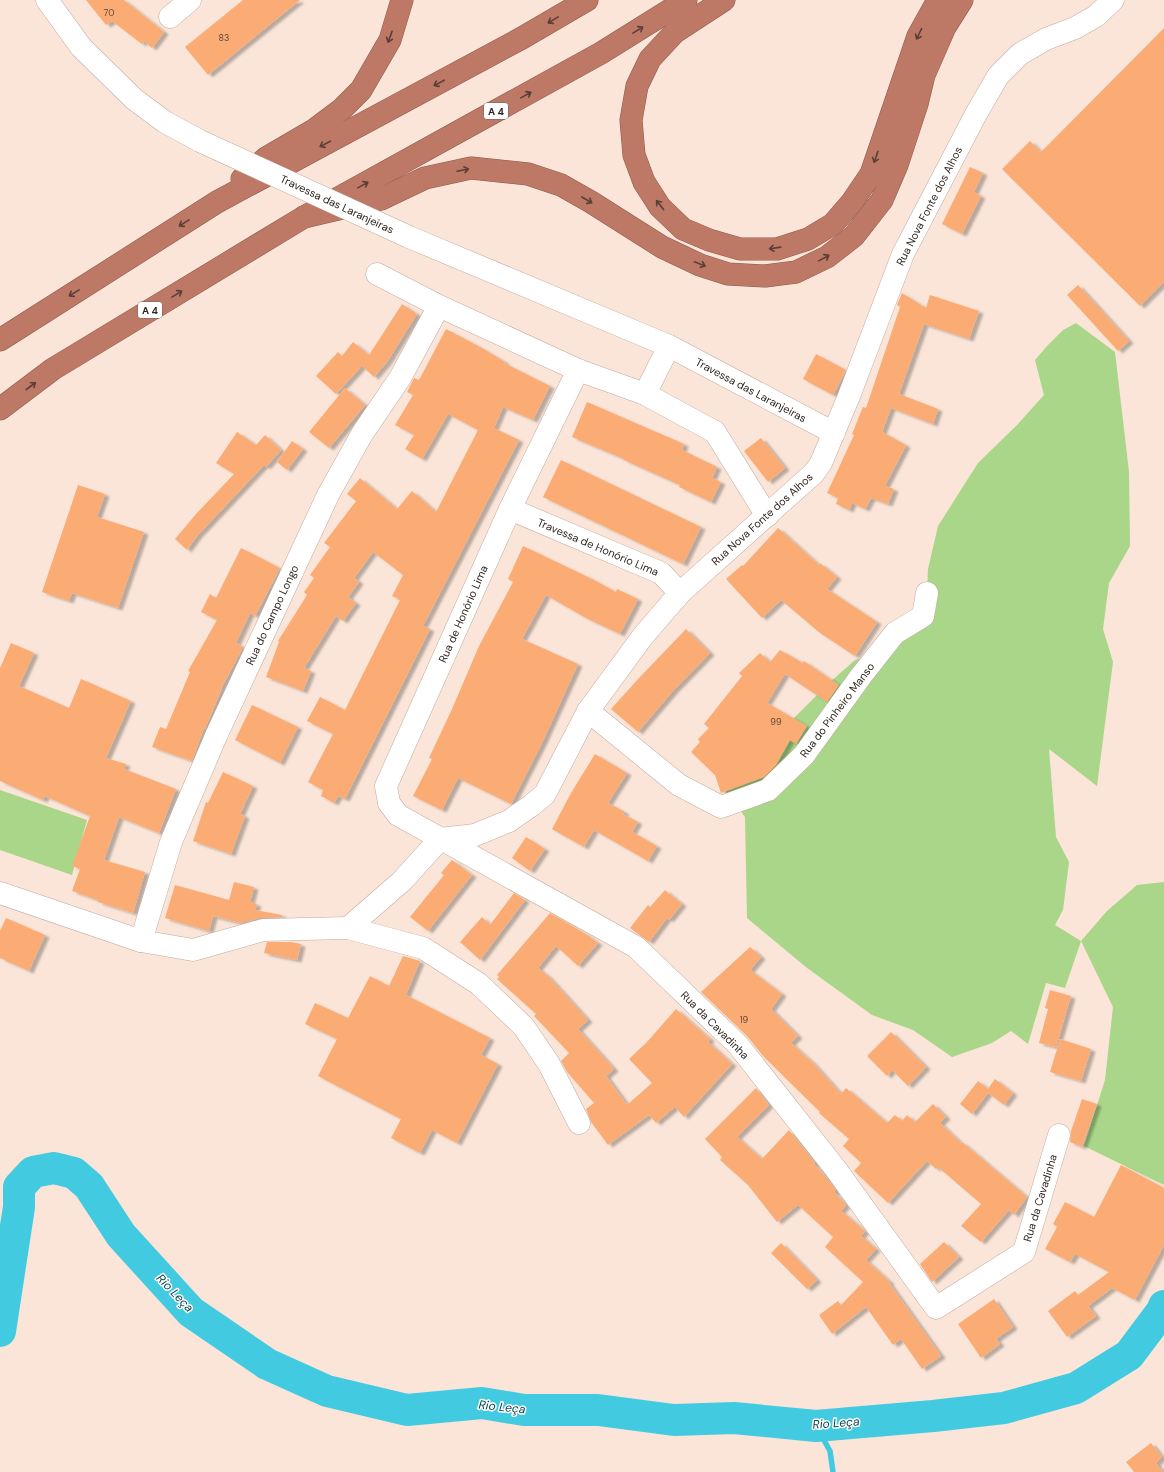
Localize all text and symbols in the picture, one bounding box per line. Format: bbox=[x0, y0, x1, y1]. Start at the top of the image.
house number: 70 bbox=[104, 7, 114, 19]
one-way arrow bbox=[548, 16, 559, 24]
one-way arrow bbox=[632, 26, 643, 34]
one-way arrow bbox=[915, 28, 922, 40]
one-way arrow bbox=[386, 31, 394, 43]
house number: 83 bbox=[219, 32, 229, 44]
one-way arrow bbox=[434, 80, 446, 87]
one-way arrow bbox=[520, 91, 532, 98]
road number: A 4 bbox=[484, 103, 508, 119]
one-way arrow bbox=[319, 141, 331, 149]
street label: Rua Nova Fonte dos Alhos bbox=[893, 144, 965, 268]
one-way arrow bbox=[872, 151, 880, 163]
one-way arrow bbox=[456, 165, 469, 173]
street label: Travessa das Laranjeiras bbox=[278, 172, 396, 236]
one-way arrow bbox=[357, 181, 369, 188]
one-way arrow bbox=[581, 196, 593, 204]
one-way arrow bbox=[655, 199, 664, 210]
one-way arrow bbox=[179, 219, 190, 227]
one-way arrow bbox=[769, 244, 782, 252]
one-way arrow bbox=[818, 253, 830, 261]
one-way arrow bbox=[693, 261, 705, 268]
one-way arrow bbox=[69, 289, 80, 297]
one-way arrow bbox=[171, 290, 183, 298]
road number: A 4 bbox=[138, 302, 162, 318]
street label: Travessa das Laranjeiras bbox=[693, 355, 809, 425]
one-way arrow bbox=[26, 381, 37, 390]
street label: Rua Nova Fonte dos Alhos bbox=[708, 470, 816, 568]
street label: Travessa de Honório Lima bbox=[535, 515, 661, 579]
street label: Rua do Campo Longo bbox=[243, 563, 301, 667]
street label: Rua de Honório Lima bbox=[435, 563, 491, 665]
street label: Rua do Pinheiro Manso bbox=[797, 660, 877, 760]
house number: 99 bbox=[770, 716, 782, 728]
street label: Rua da Cavadinha bbox=[678, 988, 752, 1062]
house number: 19 bbox=[740, 1014, 749, 1026]
street label: Rua da Cavadinha bbox=[1020, 1152, 1060, 1244]
water label: Rio Leça bbox=[153, 1271, 197, 1316]
water label: Rio Leça bbox=[478, 1397, 527, 1417]
water label: Rio Leça bbox=[812, 1413, 860, 1433]

